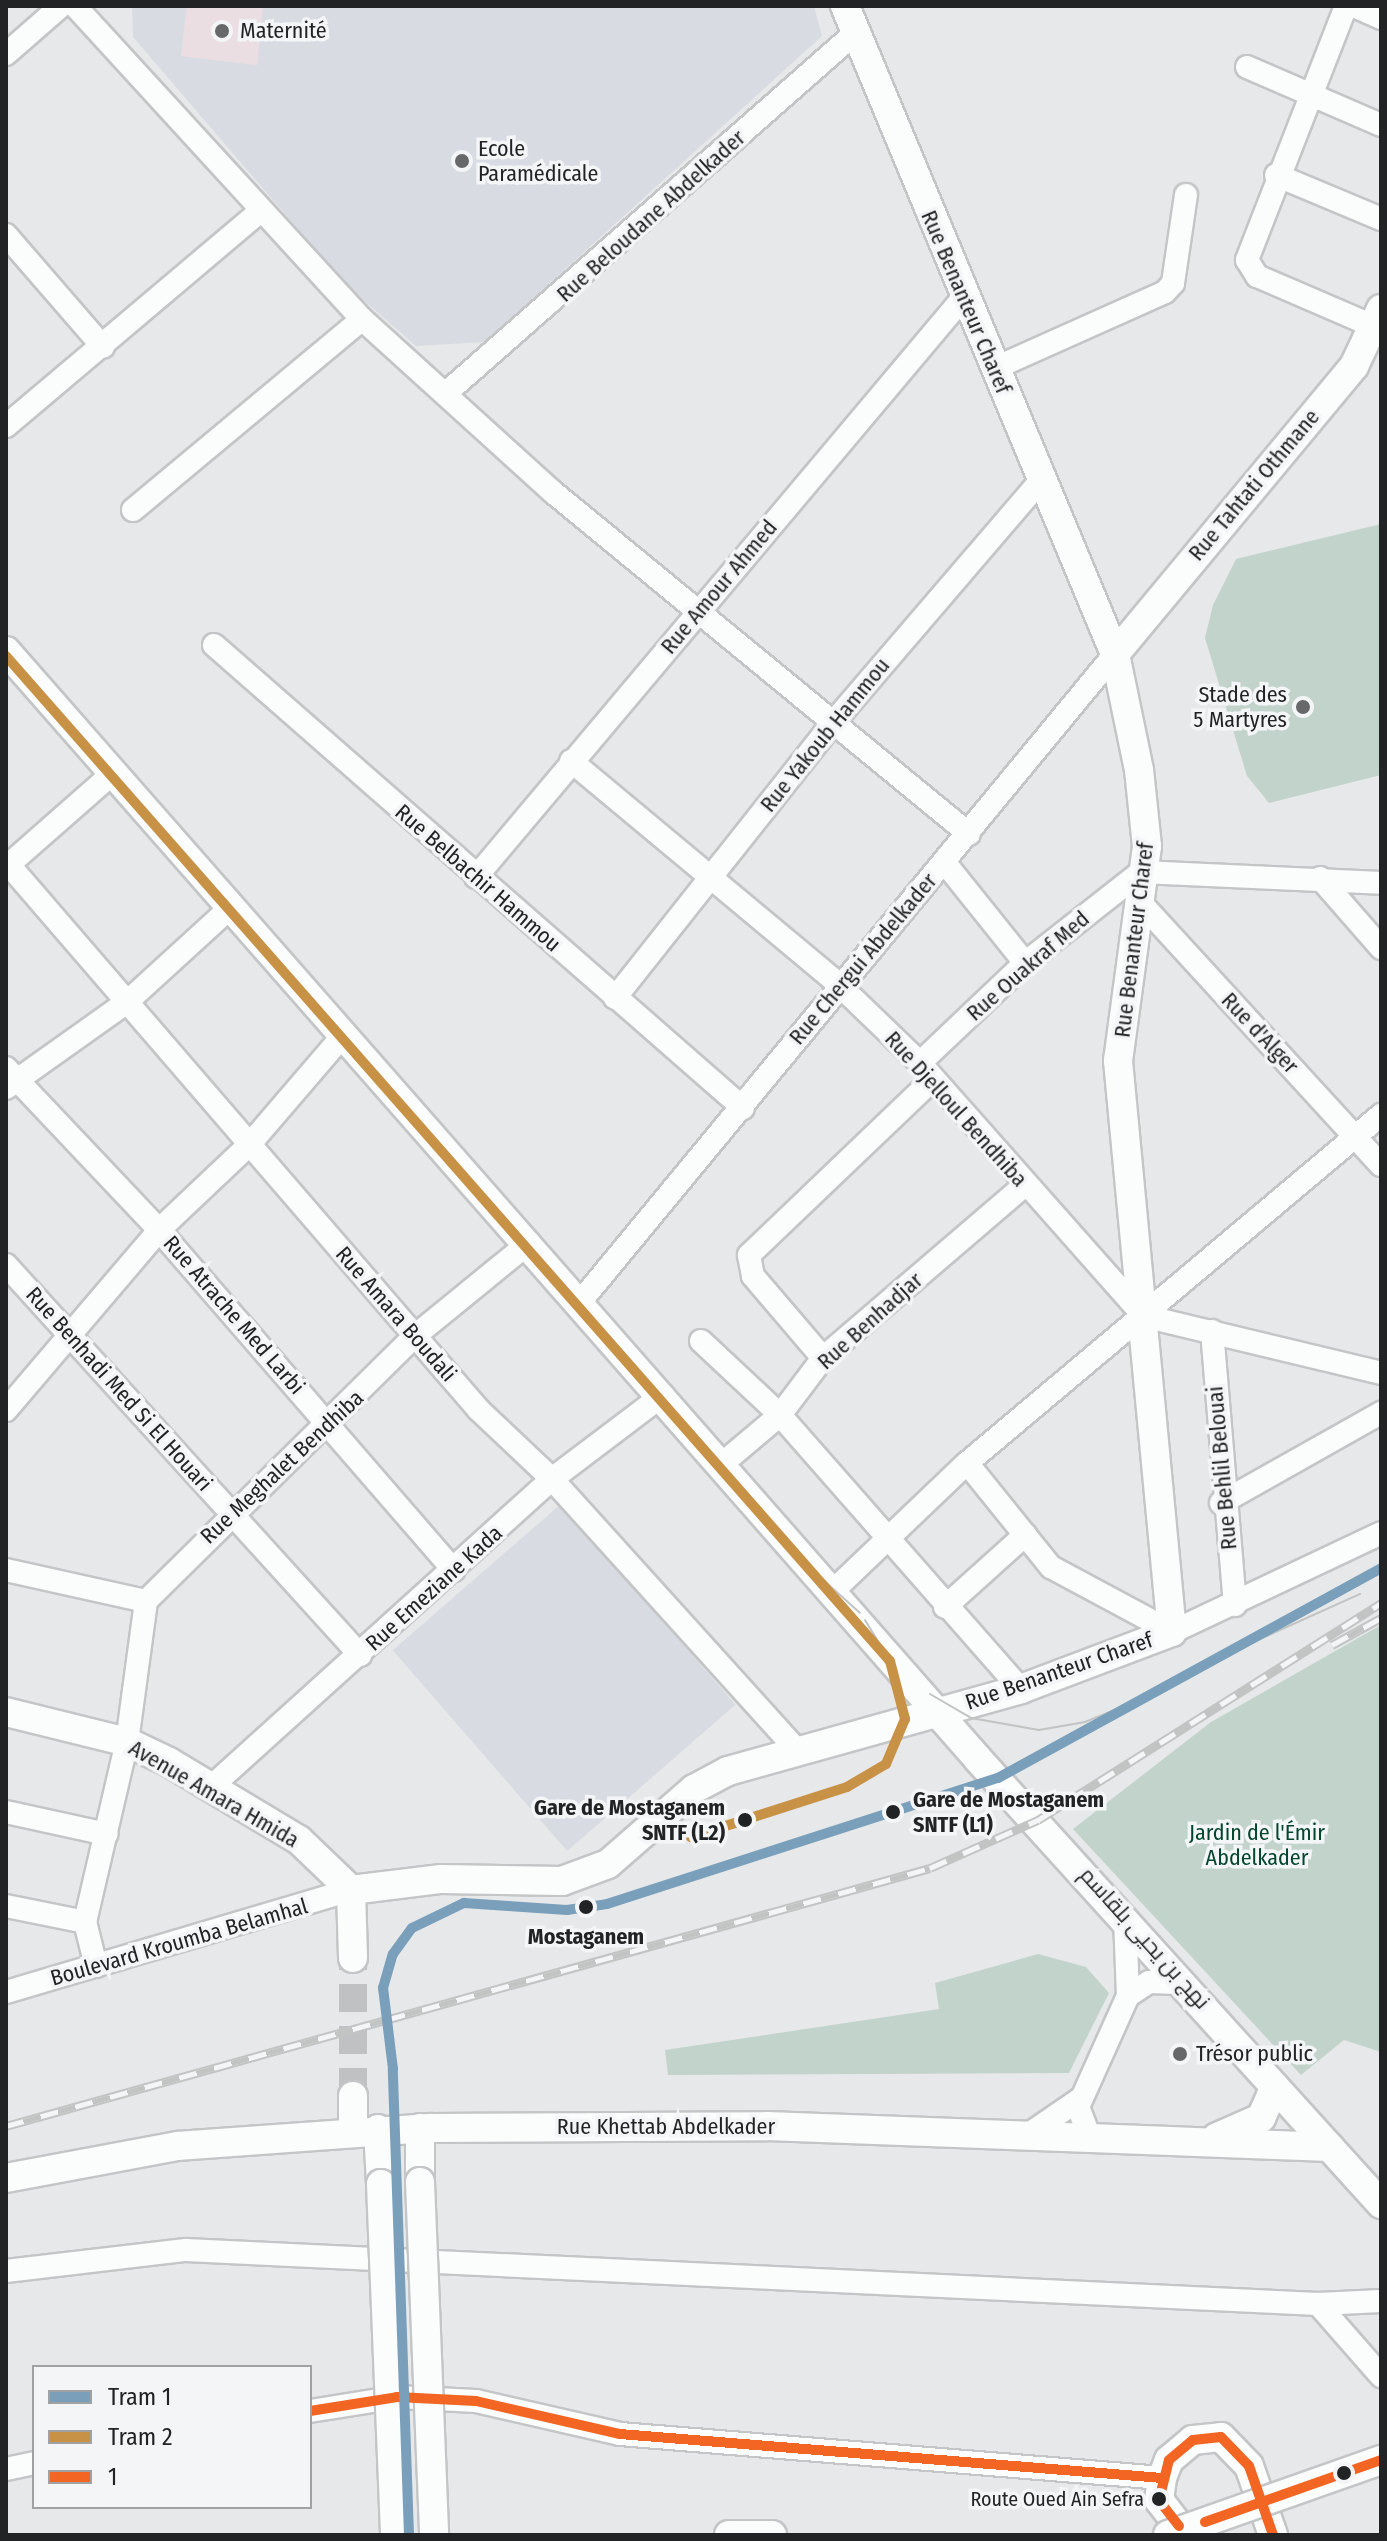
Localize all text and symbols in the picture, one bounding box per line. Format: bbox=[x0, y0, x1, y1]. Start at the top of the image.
place label: Maternité bbox=[240, 18, 327, 44]
marker: Maternité bbox=[211, 20, 233, 42]
street label: Rue Beloudane Abdelkader bbox=[551, 124, 751, 308]
place label: Ecole Paramédicale bbox=[478, 135, 598, 186]
marker: Ecole Paramédicale bbox=[453, 152, 471, 170]
street label: Rue Benanteur Charef bbox=[915, 206, 1017, 398]
street label: Rue Tahtati Othmane bbox=[1183, 404, 1325, 566]
street label: Rue Amour Ahmed bbox=[655, 515, 783, 659]
street label: Rue Yakoub Hammou bbox=[755, 653, 895, 817]
place label: Stade des 5 Martyres bbox=[1193, 681, 1287, 732]
marker: Stade des 5 Martyres bbox=[1294, 698, 1312, 716]
street label: Rue Belbachir Hammou bbox=[390, 799, 566, 957]
street label: Rue Benanteur Charef bbox=[1109, 841, 1159, 1039]
street label: Rue Chergui Abdelkader bbox=[784, 868, 942, 1050]
street label: Rue Ouakraf Med bbox=[961, 906, 1095, 1026]
street label: Rue d'Alger bbox=[1216, 987, 1304, 1079]
street label: Rue Djelloul Bendhiba bbox=[879, 1026, 1033, 1192]
street label: Rue Atrache Med Larbi bbox=[158, 1230, 310, 1400]
street label: Rue Amara Boudali bbox=[330, 1241, 462, 1387]
street label: Rue Benhadjar bbox=[812, 1267, 928, 1375]
street label: Rue Benhadi Med Si El Houari bbox=[20, 1281, 218, 1497]
street label: Rue Meghalet Bendhiba bbox=[195, 1385, 369, 1549]
street label: Rue Behlil Belouai bbox=[1202, 1385, 1242, 1551]
street label: Rue Emeziane Kada bbox=[360, 1520, 508, 1656]
street label: Rue Benanteur Charef bbox=[962, 1627, 1156, 1715]
street label: Avenue Amara Hmida bbox=[124, 1735, 304, 1853]
place label: Gare de Mostaganem SNTF (L1) bbox=[913, 1786, 1104, 1838]
place label: Gare de Mostaganem SNTF (L2) bbox=[534, 1794, 725, 1846]
marker: Gare de Mostaganem SNTF (L1) bbox=[880, 1799, 906, 1825]
marker: Gare de Mostaganem SNTF (L2) bbox=[732, 1807, 758, 1833]
park label: Jardin de l'Émir Abdelkader bbox=[1189, 1819, 1325, 1870]
street label: نهج بن يحيى بلقاسم bbox=[1074, 1862, 1216, 2014]
street label: Boulevard Kroumba Belamhal bbox=[47, 1893, 311, 1991]
marker: Mostaganem bbox=[573, 1894, 599, 1920]
place label: Mostaganem bbox=[528, 1924, 644, 1950]
place label: Trésor public bbox=[1196, 2041, 1313, 2067]
marker: Trésor public bbox=[1171, 2045, 1189, 2063]
street label: Rue Khettab Abdelkader bbox=[557, 2114, 775, 2140]
legend bbox=[32, 2365, 312, 2509]
text: Tram 1 bbox=[108, 2383, 171, 2411]
text: Tram 2 bbox=[108, 2423, 172, 2451]
text: 1 bbox=[108, 2463, 117, 2491]
unlabelled marker bbox=[1336, 2465, 1352, 2481]
place label: Route Oued Ain Sefra bbox=[970, 2487, 1144, 2511]
marker: Route Oued Ain Sefra bbox=[1151, 2491, 1167, 2507]

